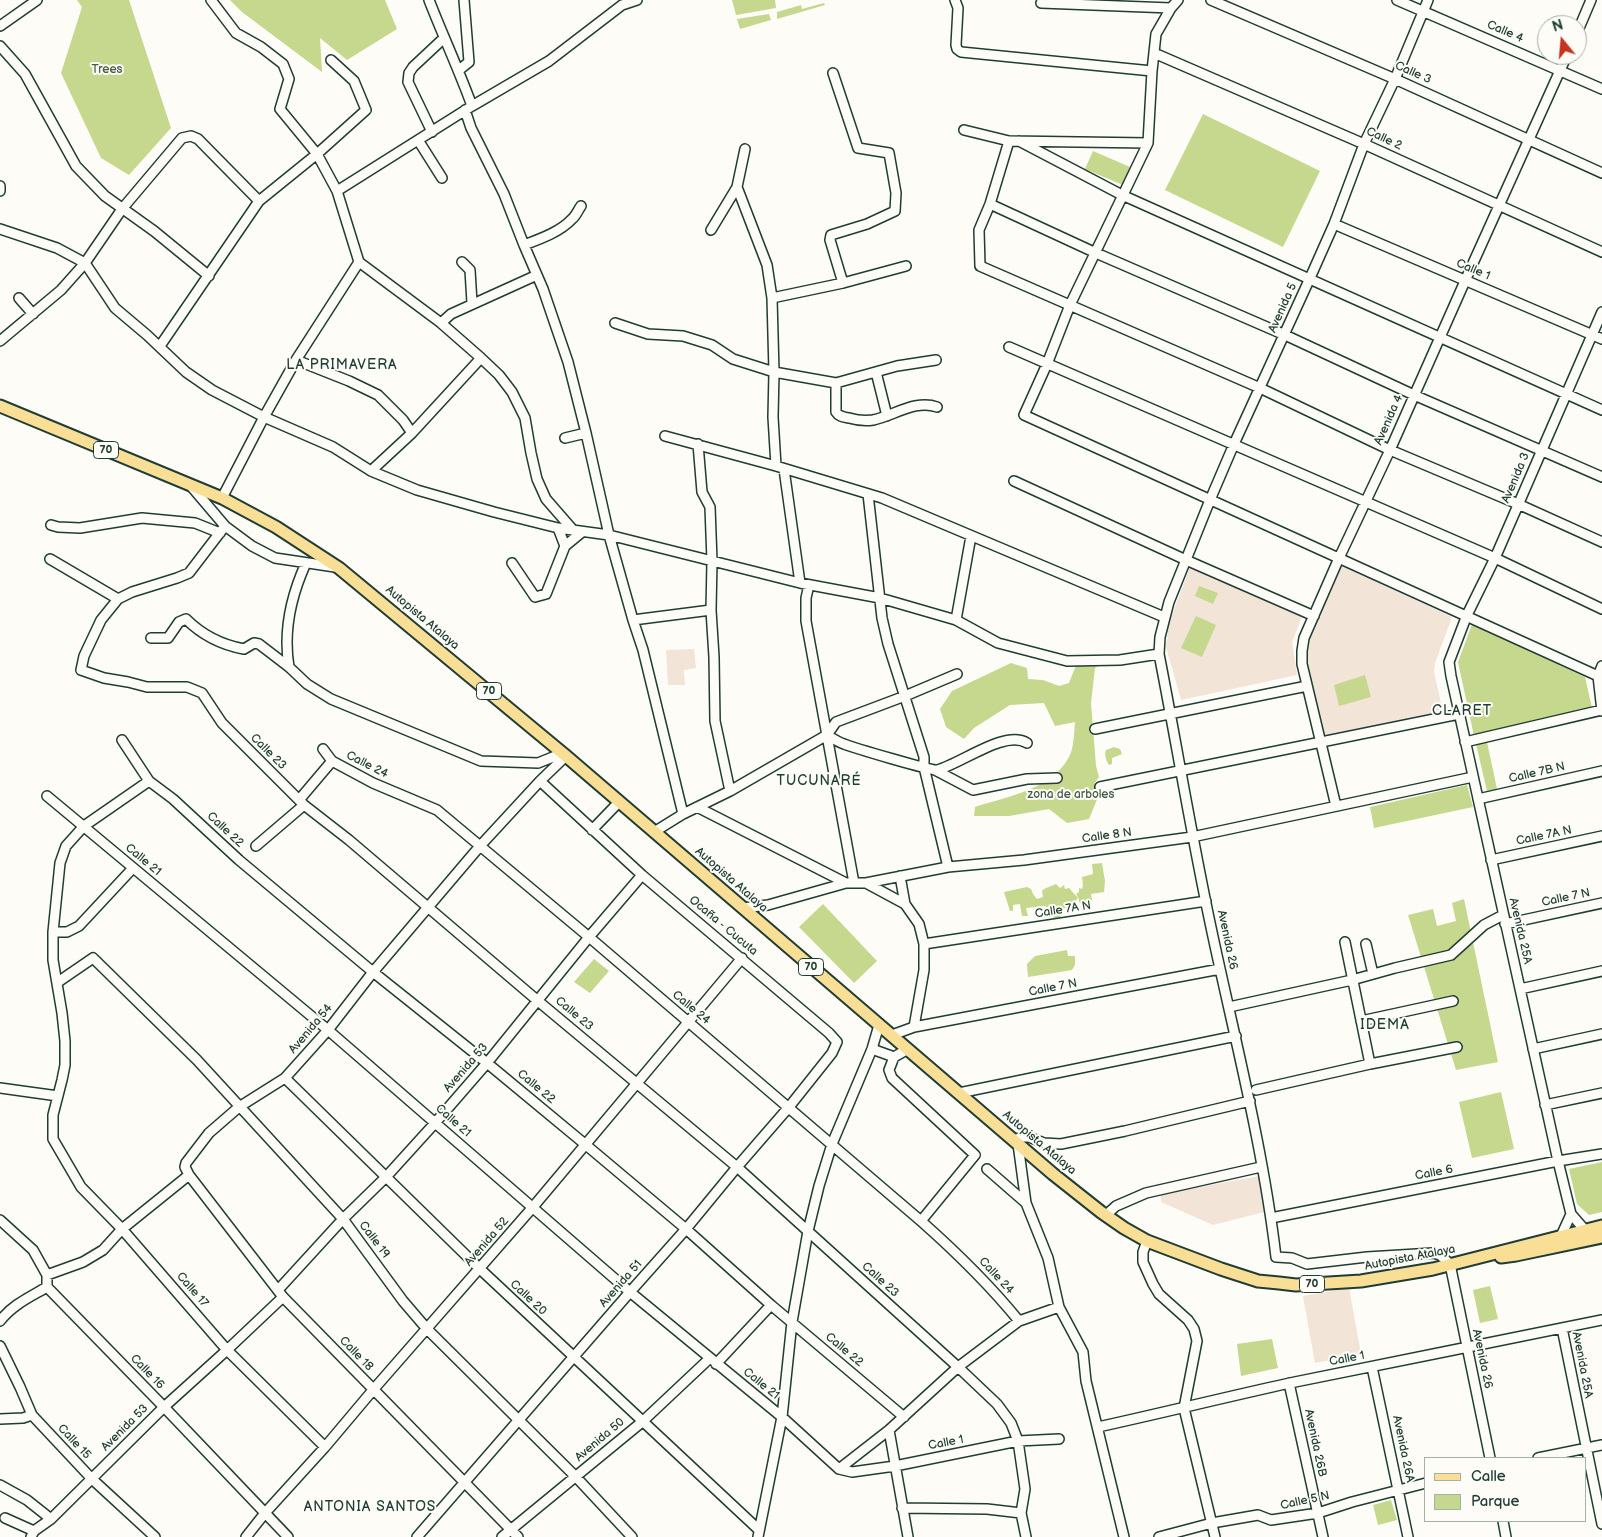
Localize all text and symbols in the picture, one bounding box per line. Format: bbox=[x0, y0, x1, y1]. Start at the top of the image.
north arrow bbox=[1537, 15, 1587, 65]
text: N bbox=[1550, 16, 1565, 36]
street label: Calle 4 bbox=[1485, 18, 1525, 46]
street label: Calle 3 bbox=[1393, 59, 1433, 87]
park label: Trees bbox=[92, 63, 122, 77]
street label: Calle 2 bbox=[1364, 124, 1404, 154]
street label: Calle 1 bbox=[1454, 256, 1492, 284]
street label: Avenida 5 bbox=[1266, 281, 1300, 335]
district label: LA PRIMAVERA bbox=[285, 357, 399, 373]
street label: Avenida 4 bbox=[1372, 393, 1406, 447]
road number: 70 bbox=[94, 442, 118, 458]
street label: Avenida 3 bbox=[1499, 451, 1533, 505]
street label: Autopista Atalaya bbox=[382, 583, 462, 653]
road number: 70 bbox=[476, 682, 502, 699]
district label: CLARET bbox=[1431, 703, 1493, 719]
street label: Calle 23 bbox=[247, 731, 289, 773]
street label: Calle 24 bbox=[344, 748, 390, 782]
street label: Calle 7B N bbox=[1507, 760, 1567, 786]
district label: TUCUNARÉ bbox=[776, 773, 862, 789]
park label: zona de arboles bbox=[1028, 788, 1114, 802]
street label: Calle 22 bbox=[204, 809, 246, 851]
street label: Calle 7A N bbox=[1515, 823, 1573, 849]
street label: Calle 8 N bbox=[1081, 825, 1133, 847]
street label: Calle 21 bbox=[122, 841, 164, 879]
street label: Autopista Atalaya bbox=[692, 844, 770, 916]
street label: Calle 7 N bbox=[1540, 886, 1592, 910]
street label: Ocaña - Cucuta bbox=[686, 893, 760, 959]
street label: Avenida 25A bbox=[1505, 896, 1535, 966]
street label: Calle 7A N bbox=[1034, 898, 1092, 922]
street label: Avenida 26 bbox=[1214, 909, 1240, 971]
road number: 70 bbox=[798, 959, 824, 976]
street label: Calle 7 N bbox=[1028, 976, 1078, 1000]
street label: Calle 24 bbox=[669, 988, 713, 1028]
street label: Calle 23 bbox=[552, 994, 596, 1034]
street label: Avenida 54 bbox=[286, 1001, 336, 1057]
district label: IDEMA bbox=[1360, 1017, 1410, 1033]
street label: Avenida 53 bbox=[441, 1040, 491, 1096]
street label: Calle 22 bbox=[514, 1067, 558, 1107]
street label: Calle 21 bbox=[432, 1102, 474, 1140]
street label: Autopista Atalaya bbox=[999, 1108, 1079, 1178]
street label: Calle 6 bbox=[1414, 1162, 1454, 1184]
street label: Avenida 52 bbox=[462, 1215, 512, 1269]
street label: Calle 19 bbox=[355, 1219, 393, 1261]
street label: Autopista Atalaya bbox=[1364, 1242, 1456, 1274]
street label: Calle 24 bbox=[975, 1255, 1017, 1297]
street label: Avenida 51 bbox=[597, 1257, 645, 1311]
street label: Calle 23 bbox=[858, 1260, 902, 1300]
street label: Calle 17 bbox=[173, 1270, 211, 1310]
road number: 70 bbox=[1300, 1276, 1324, 1292]
street label: Calle 20 bbox=[507, 1277, 549, 1319]
street label: Avenida 26 bbox=[1469, 1328, 1495, 1390]
street label: Calle 22 bbox=[822, 1330, 866, 1370]
street label: Avenida 25A bbox=[1568, 1330, 1596, 1400]
street label: Calle 18 bbox=[336, 1334, 376, 1374]
street label: Calle 1 bbox=[1328, 1349, 1366, 1369]
street label: Calle 16 bbox=[127, 1352, 167, 1392]
street label: Calle 21 bbox=[740, 1365, 782, 1403]
street label: Avenida 53 bbox=[99, 1402, 151, 1454]
street label: Avenida 26B bbox=[1301, 1408, 1329, 1478]
street label: Avenida 26A bbox=[1389, 1414, 1417, 1484]
street label: Avenida 50 bbox=[572, 1415, 628, 1465]
street label: Calle 15 bbox=[54, 1422, 94, 1462]
street label: Calle 1 bbox=[927, 1433, 965, 1453]
legend bbox=[1424, 1457, 1587, 1522]
text: Calle bbox=[1471, 1467, 1506, 1486]
street label: Calle 5 N bbox=[1279, 1489, 1331, 1513]
text: Parque bbox=[1471, 1492, 1519, 1511]
district label: ANTONIA SANTOS bbox=[302, 1499, 438, 1515]

